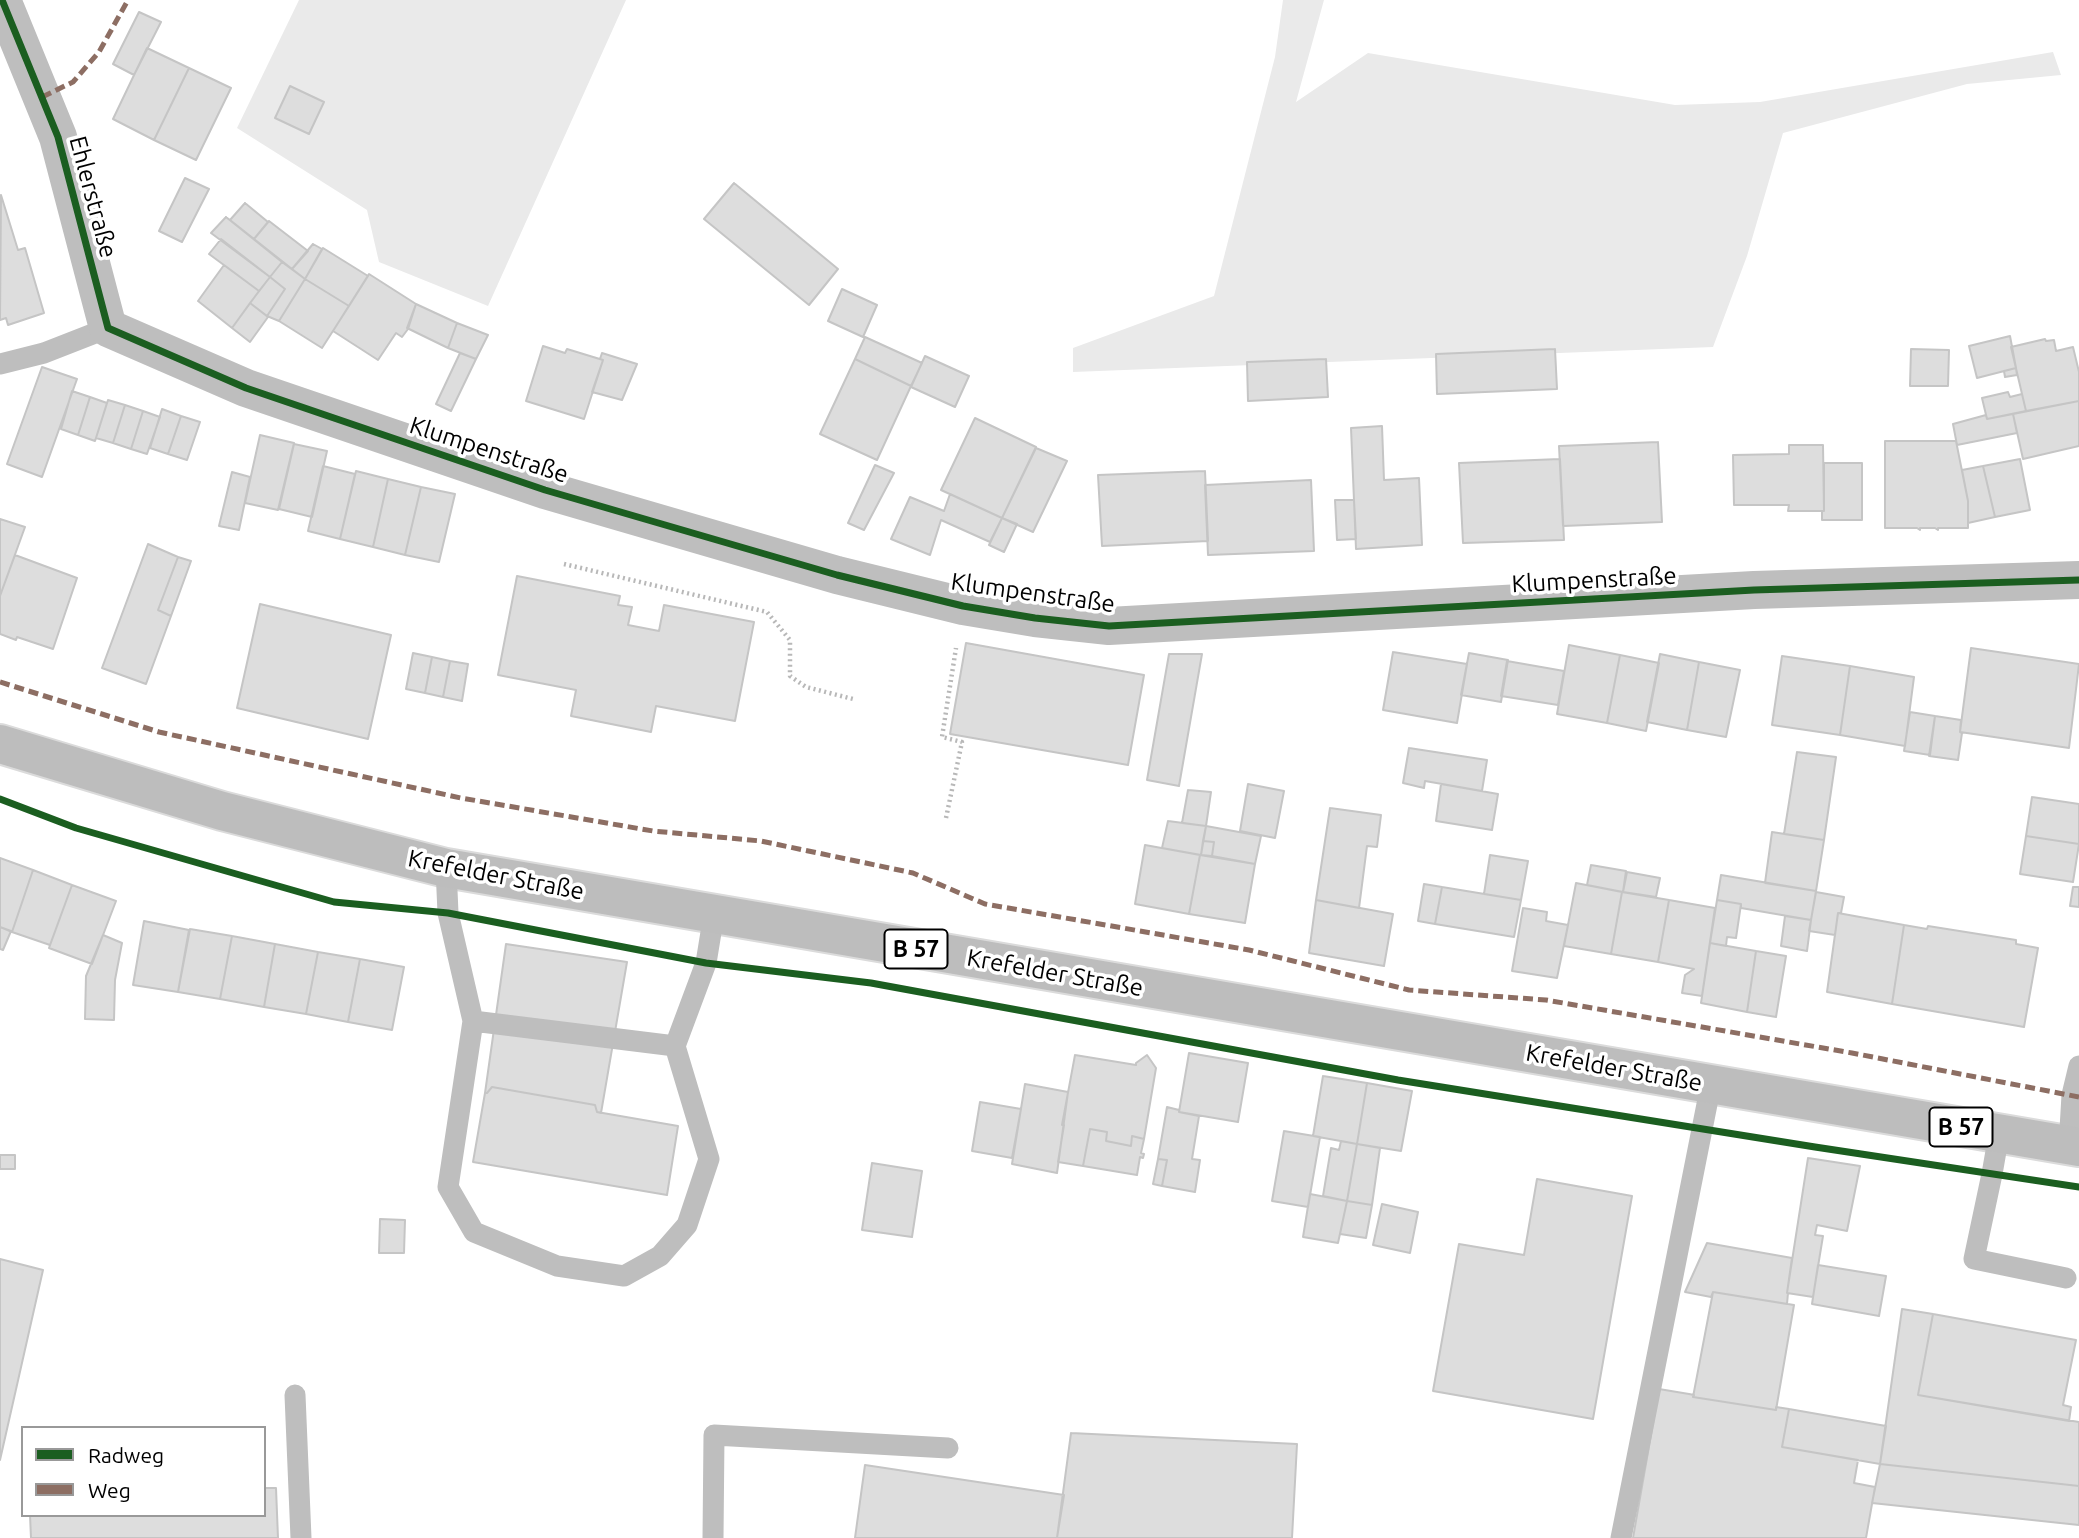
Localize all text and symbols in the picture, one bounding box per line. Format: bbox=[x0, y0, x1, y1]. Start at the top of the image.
street label: Ehlerstraße bbox=[63, 133, 123, 261]
street label: Klumpenstraße bbox=[406, 411, 572, 489]
street label: Klumpenstraße bbox=[1511, 561, 1677, 599]
street label: Klumpenstraße bbox=[949, 567, 1117, 619]
street label: Krefelder Straße bbox=[406, 844, 586, 906]
road number: B 57 bbox=[884, 930, 948, 968]
street label: Krefelder Straße bbox=[965, 943, 1145, 1003]
street label: Krefelder Straße bbox=[1524, 1038, 1704, 1098]
road number: B 57 bbox=[1930, 1108, 1993, 1146]
legend bbox=[21, 1426, 266, 1517]
text: Radweg bbox=[88, 1443, 164, 1467]
text: Weg bbox=[88, 1478, 131, 1502]

